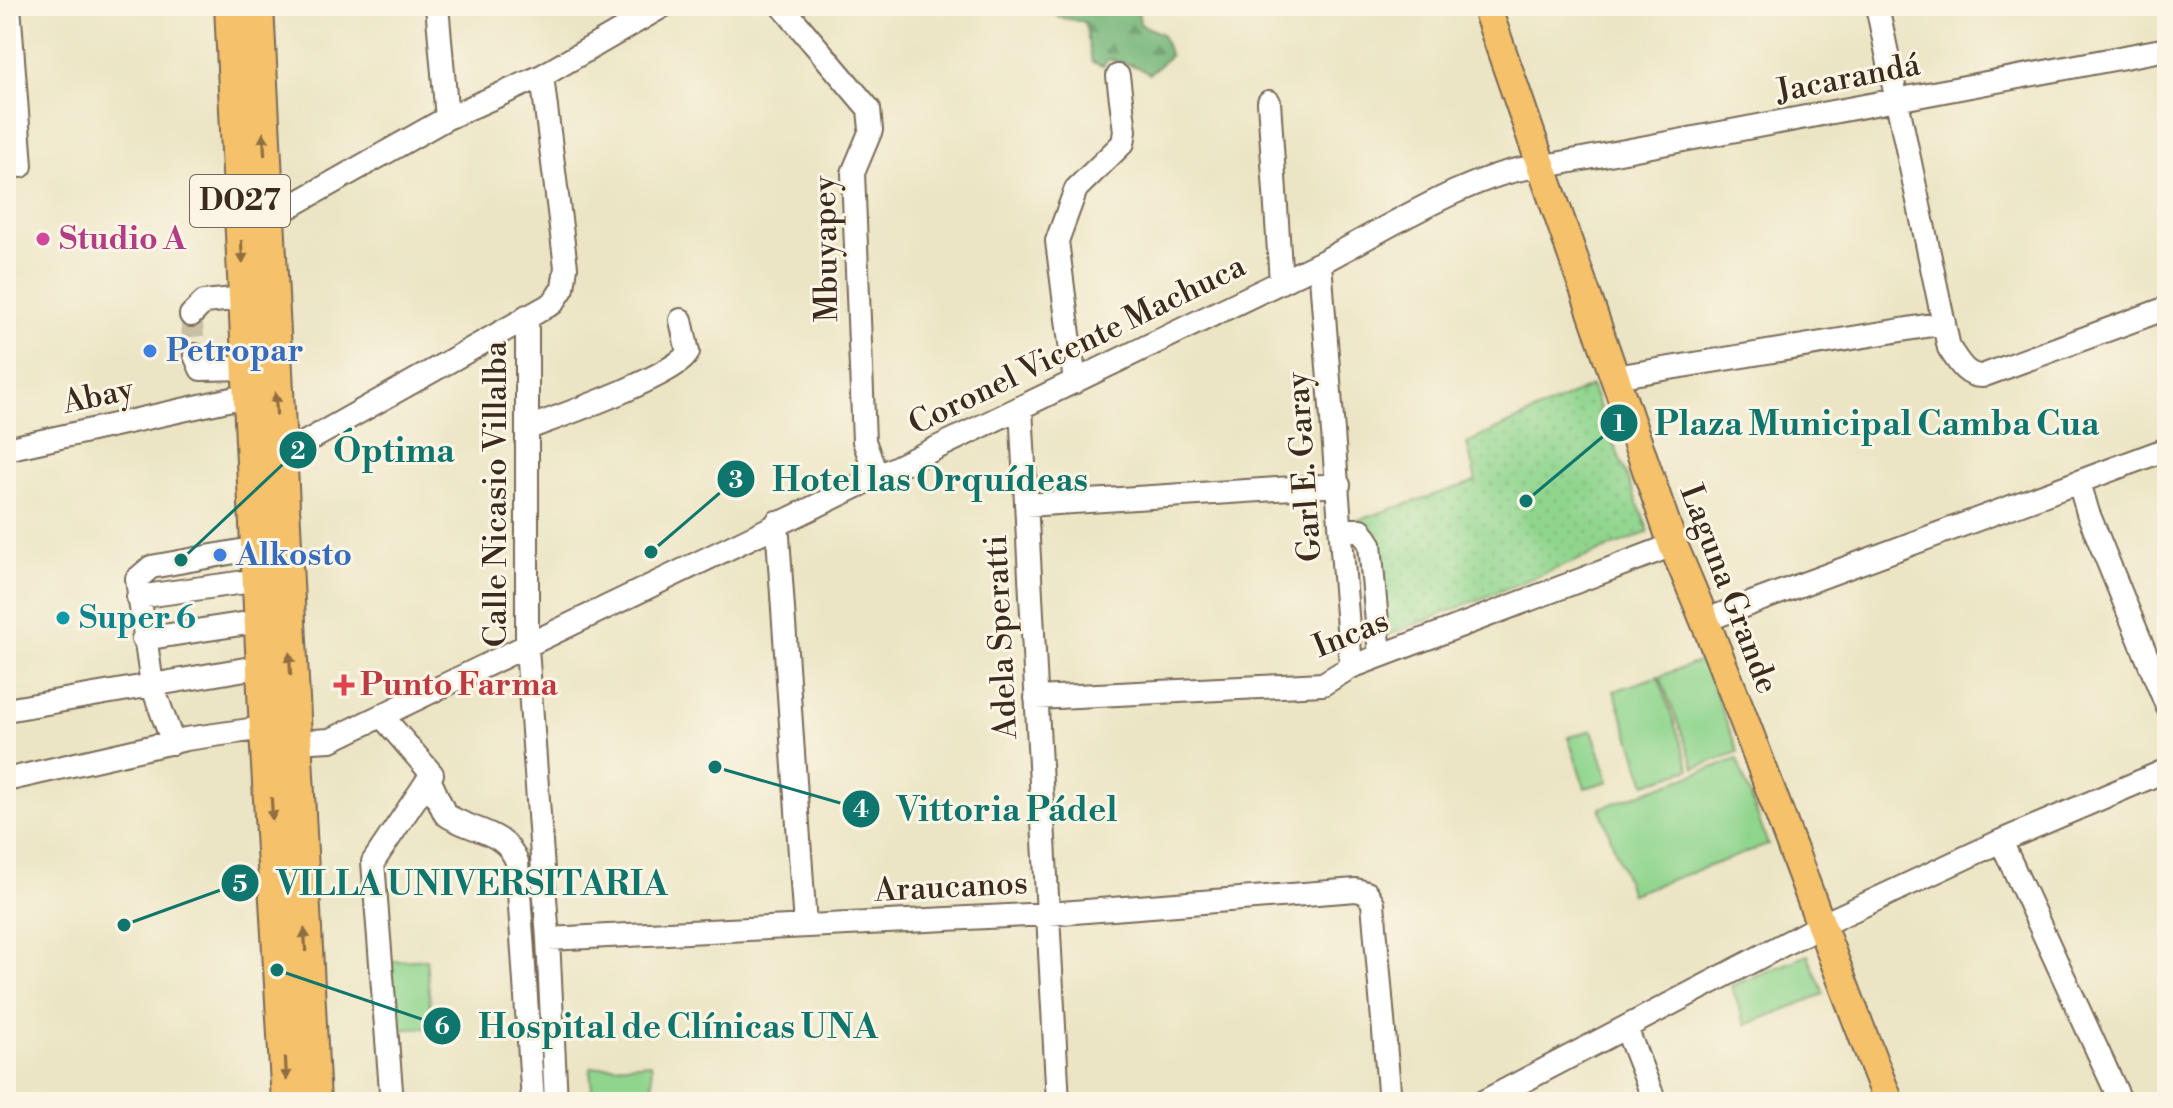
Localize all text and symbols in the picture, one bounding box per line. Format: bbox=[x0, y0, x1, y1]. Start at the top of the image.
street label: Jacarandá bbox=[1772, 44, 1924, 112]
one-way arrow bbox=[257, 131, 270, 156]
road number: D027 bbox=[190, 175, 290, 227]
street label: Mbuyapey bbox=[805, 175, 847, 323]
place label: Studio A bbox=[59, 219, 187, 259]
marker: Studio A bbox=[34, 230, 52, 248]
one-way arrow bbox=[236, 240, 249, 265]
street label: Coronel Vicente Machuca bbox=[902, 246, 1253, 444]
place label: Petropar bbox=[166, 331, 304, 371]
street label: Calle Nicasio Villalba bbox=[476, 340, 516, 647]
marker: Petropar bbox=[141, 342, 159, 360]
street label: Abay bbox=[58, 369, 137, 423]
street label: Garl E. Garay bbox=[1277, 370, 1331, 563]
one-way arrow bbox=[270, 391, 283, 416]
callout: Plaza Municipal Camba Cua bbox=[1599, 394, 2116, 452]
text: Plaza Municipal Camba Cua bbox=[1655, 404, 2100, 446]
text: 1 bbox=[1613, 409, 1625, 439]
callout: Óptima bbox=[278, 421, 471, 479]
text: Óptima bbox=[333, 427, 455, 473]
text: 2 bbox=[291, 437, 306, 467]
callout: Hotel las Orquídeas bbox=[716, 450, 1105, 508]
text: Hotel las Orquídeas bbox=[772, 460, 1088, 502]
text: 3 bbox=[729, 466, 743, 496]
street label: Laguna Grande bbox=[1671, 479, 1787, 699]
street label: Adela Speratti bbox=[976, 534, 1026, 741]
place label: Alkosto bbox=[235, 535, 352, 575]
marker: Alkosto bbox=[211, 546, 229, 564]
place label: Super 6 bbox=[79, 598, 196, 638]
street label: Incas bbox=[1308, 601, 1394, 667]
marker: Super 6 bbox=[54, 609, 72, 627]
one-way arrow bbox=[283, 651, 296, 676]
place label: Punto Farma bbox=[360, 665, 559, 705]
marker: Punto Farma bbox=[335, 676, 353, 694]
callout: Vittoria Pádel bbox=[841, 780, 1134, 838]
text: Vittoria Pádel bbox=[896, 790, 1117, 832]
text: 4 bbox=[853, 795, 869, 825]
one-way arrow bbox=[266, 797, 279, 822]
callout: VILLA UNIVERSITARIA bbox=[220, 854, 683, 912]
street label: Araucanos bbox=[872, 863, 1029, 911]
text: VILLA UNIVERSITARIA bbox=[275, 864, 668, 906]
text: 5 bbox=[233, 870, 248, 900]
one-way arrow bbox=[298, 927, 311, 952]
callout: Hospital de Clínicas UNA bbox=[422, 997, 894, 1055]
text: Hospital de Clínicas UNA bbox=[478, 1007, 878, 1049]
text: 6 bbox=[434, 1012, 450, 1042]
one-way arrow bbox=[280, 1057, 293, 1082]

